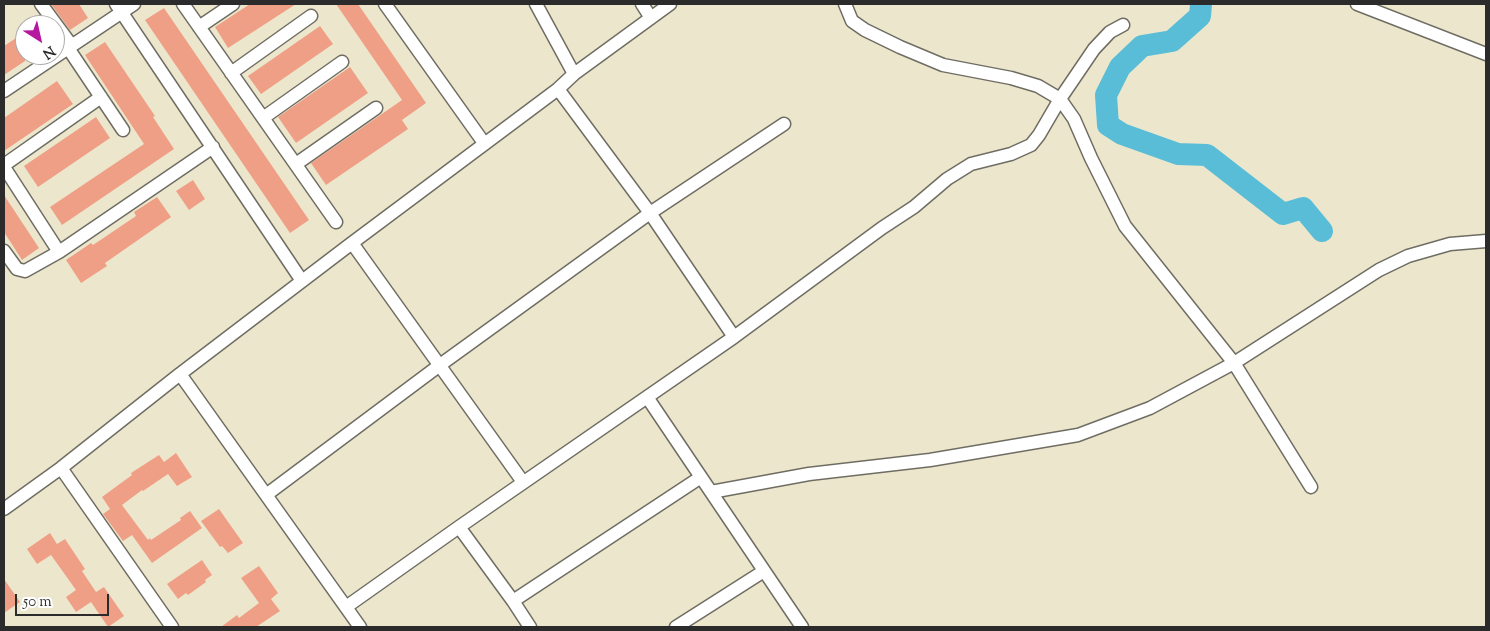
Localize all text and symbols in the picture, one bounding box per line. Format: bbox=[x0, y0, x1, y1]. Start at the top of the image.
north arrow bbox=[15, 15, 65, 65]
text: N bbox=[38, 40, 58, 63]
scale bar bbox=[18, 584, 111, 616]
text: 50 m bbox=[23, 592, 52, 613]

